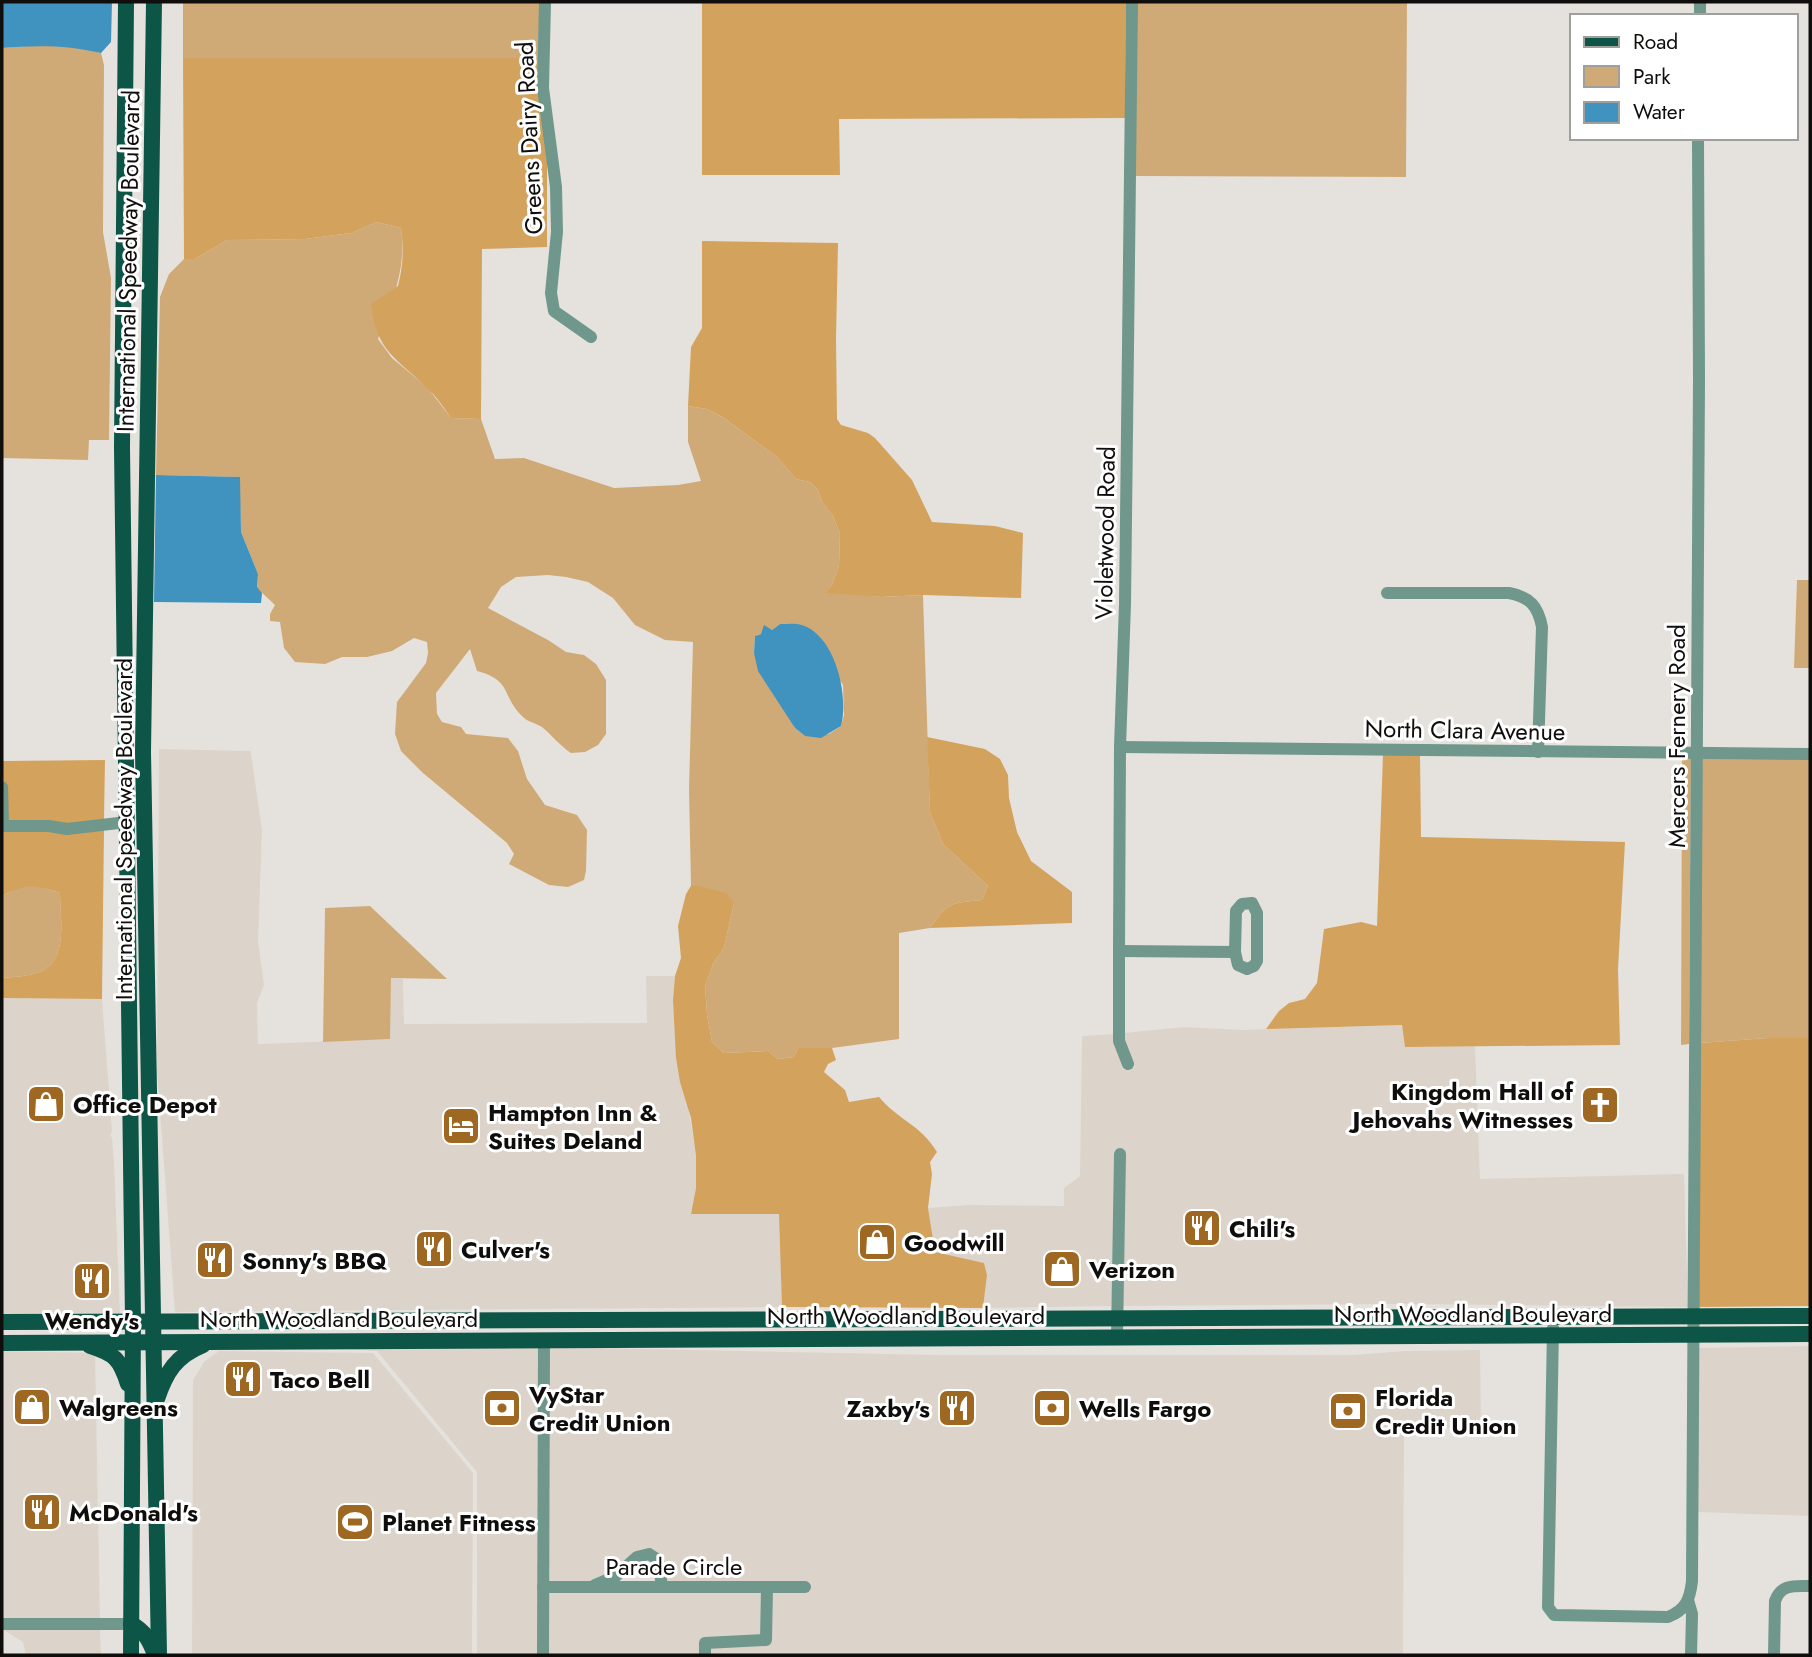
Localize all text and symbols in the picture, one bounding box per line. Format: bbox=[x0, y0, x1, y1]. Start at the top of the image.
legend bbox=[1570, 14, 1798, 140]
text: Road bbox=[1633, 27, 1678, 57]
street label: Greens Dairy Road bbox=[506, 41, 552, 235]
text: Park bbox=[1633, 62, 1671, 92]
street label: International Speedway Boulevard bbox=[108, 90, 148, 432]
text: Water bbox=[1633, 97, 1686, 127]
street label: Violetwood Road bbox=[1086, 446, 1124, 620]
street label: Mercers Fernery Road bbox=[1659, 624, 1694, 848]
street label: International Speedway Boulevard bbox=[106, 658, 141, 1000]
street label: North Clara Avenue bbox=[1364, 711, 1566, 749]
place label: Kingdom Hall of Jehovahs Witnesses bbox=[1349, 1074, 1575, 1137]
shop icon: Office Depot bbox=[25, 1083, 67, 1125]
church icon: Kingdom Hall of Jehovahs Witnesses bbox=[1579, 1084, 1621, 1126]
place label: Office Depot bbox=[73, 1087, 217, 1122]
place label: Hampton Inn & Suites Deland bbox=[488, 1095, 658, 1158]
hotel icon: Hampton Inn & Suites Deland bbox=[440, 1105, 482, 1147]
restaurant icon: Chili's bbox=[1181, 1207, 1223, 1249]
place label: Chili's bbox=[1229, 1211, 1295, 1246]
shop icon: Goodwill bbox=[856, 1221, 898, 1263]
place label: Goodwill bbox=[904, 1225, 1005, 1260]
restaurant icon: Culver's bbox=[413, 1228, 455, 1270]
place label: Culver's bbox=[461, 1232, 550, 1267]
restaurant icon: Sonny's BBQ bbox=[194, 1239, 236, 1281]
place label: Sonny's BBQ bbox=[242, 1243, 387, 1278]
shop icon: Verizon bbox=[1041, 1248, 1083, 1290]
place label: Verizon bbox=[1088, 1252, 1175, 1287]
restaurant icon: Wendy's bbox=[71, 1260, 113, 1302]
street label: North Woodland Boulevard bbox=[1334, 1296, 1612, 1331]
street label: North Woodland Boulevard bbox=[767, 1298, 1045, 1333]
street label: North Woodland Boulevard bbox=[200, 1301, 478, 1336]
place label: Wendy's bbox=[45, 1303, 139, 1338]
restaurant icon: Taco Bell bbox=[222, 1358, 264, 1400]
place label: Taco Bell bbox=[270, 1362, 370, 1397]
place label: VyStar Credit Union bbox=[528, 1377, 671, 1440]
place label: Florida Credit Union bbox=[1375, 1380, 1517, 1443]
shop icon: Walgreens bbox=[11, 1386, 53, 1428]
bank icon: VyStar Credit Union bbox=[481, 1387, 523, 1429]
restaurant icon: Zaxby's bbox=[936, 1387, 978, 1429]
bank icon: Wells Fargo bbox=[1031, 1387, 1073, 1429]
place label: Walgreens bbox=[59, 1390, 178, 1425]
bank icon: Florida Credit Union bbox=[1327, 1390, 1369, 1432]
place label: Zaxby's bbox=[847, 1391, 930, 1426]
place label: Wells Fargo bbox=[1079, 1391, 1211, 1426]
restaurant icon: McDonald's bbox=[21, 1491, 63, 1533]
place label: McDonald's bbox=[69, 1495, 198, 1530]
sports icon: Planet Fitness bbox=[334, 1501, 376, 1543]
place label: Planet Fitness bbox=[382, 1505, 536, 1540]
street label: Parade Circle bbox=[606, 1549, 742, 1584]

